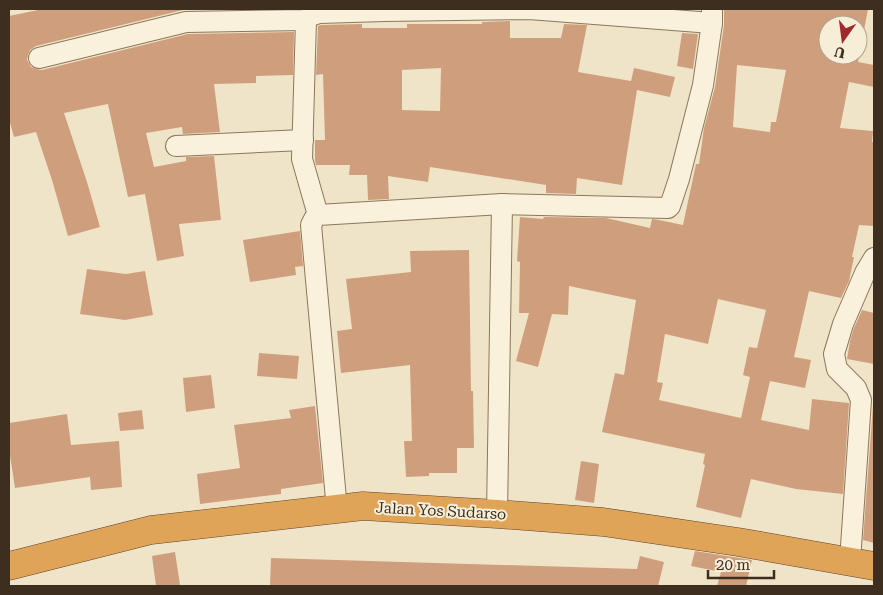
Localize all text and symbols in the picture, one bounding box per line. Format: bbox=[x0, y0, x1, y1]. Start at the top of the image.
north arrow bbox=[818, 15, 868, 65]
text: U bbox=[832, 43, 847, 62]
street label: Jalan Yos Sudarso bbox=[375, 499, 507, 523]
scale bar bbox=[708, 548, 774, 580]
text: 20 m bbox=[716, 556, 751, 574]

